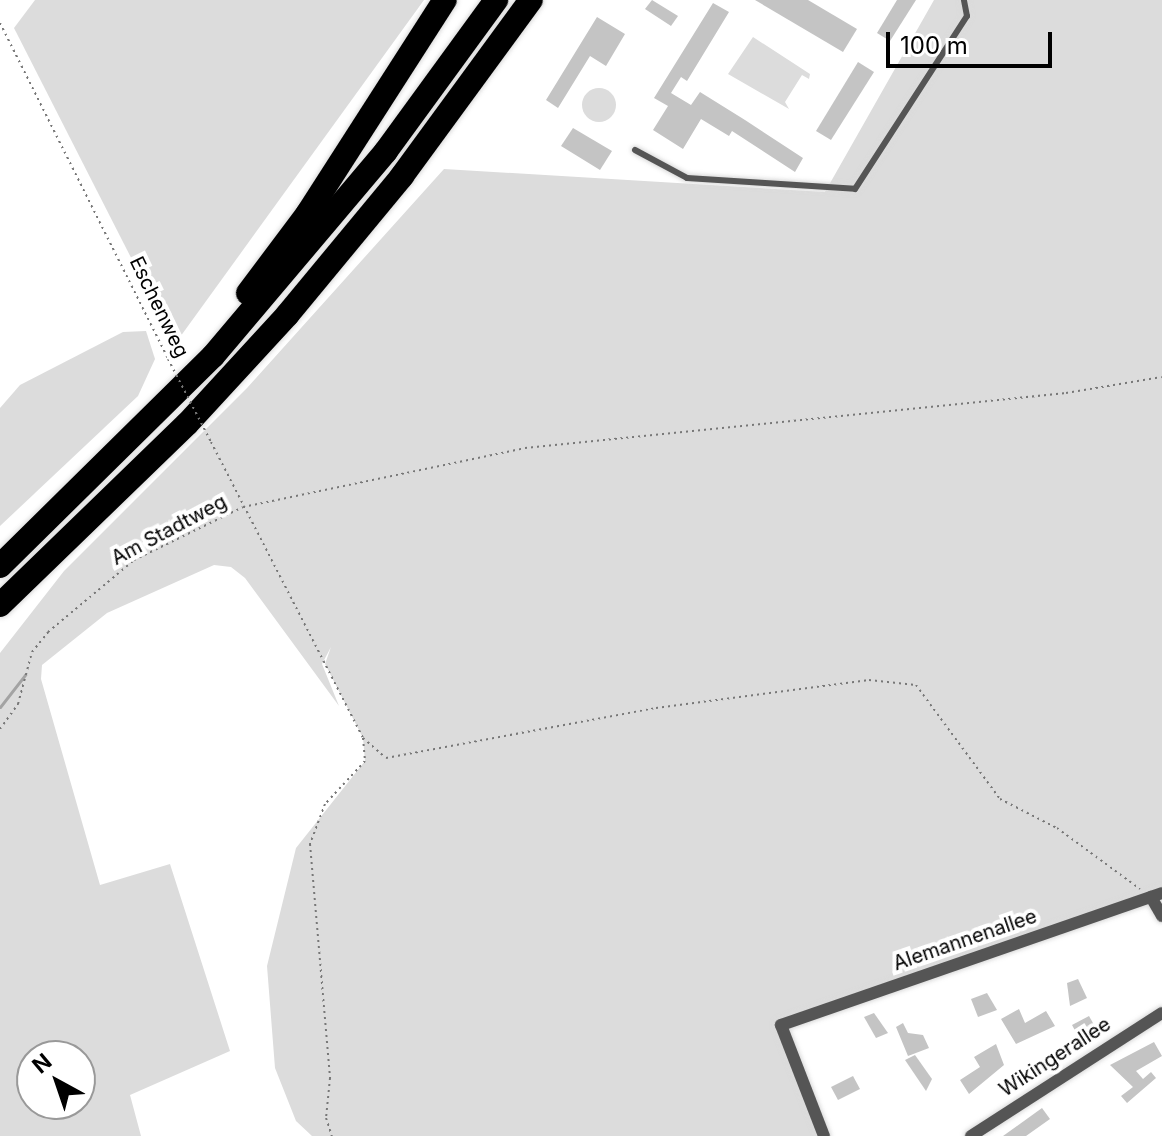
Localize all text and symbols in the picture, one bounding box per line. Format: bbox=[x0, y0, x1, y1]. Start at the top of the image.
scale bar bbox=[890, 16, 1056, 66]
text: 100 m bbox=[900, 31, 968, 60]
street label: Eschenweg bbox=[124, 253, 194, 361]
street label: Am Stadtweg bbox=[107, 490, 231, 570]
street label: Alemannenallee bbox=[890, 904, 1040, 976]
street label: Wikingerallee bbox=[995, 1012, 1115, 1102]
north arrow bbox=[16, 1040, 96, 1120]
text: N bbox=[27, 1048, 57, 1078]

